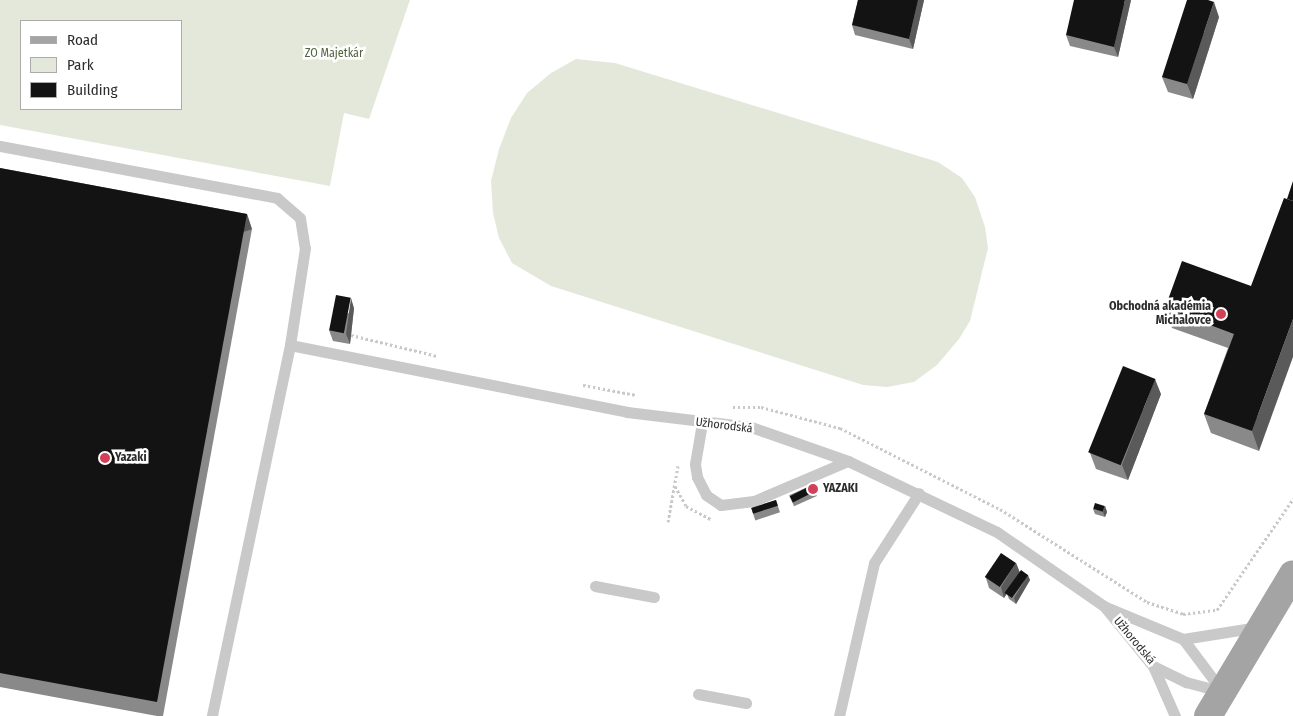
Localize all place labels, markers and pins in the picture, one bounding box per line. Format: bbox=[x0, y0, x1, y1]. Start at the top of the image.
place label: Obchodná akadémia Michalovce bbox=[1109, 300, 1211, 328]
marker: Obchodná akadémia Michalovce bbox=[1215, 308, 1227, 320]
place label: Yazaki bbox=[115, 451, 147, 465]
marker: Yazaki bbox=[99, 452, 111, 464]
place label: YAZAKI bbox=[823, 482, 858, 496]
marker: YAZAKI bbox=[807, 483, 819, 495]

